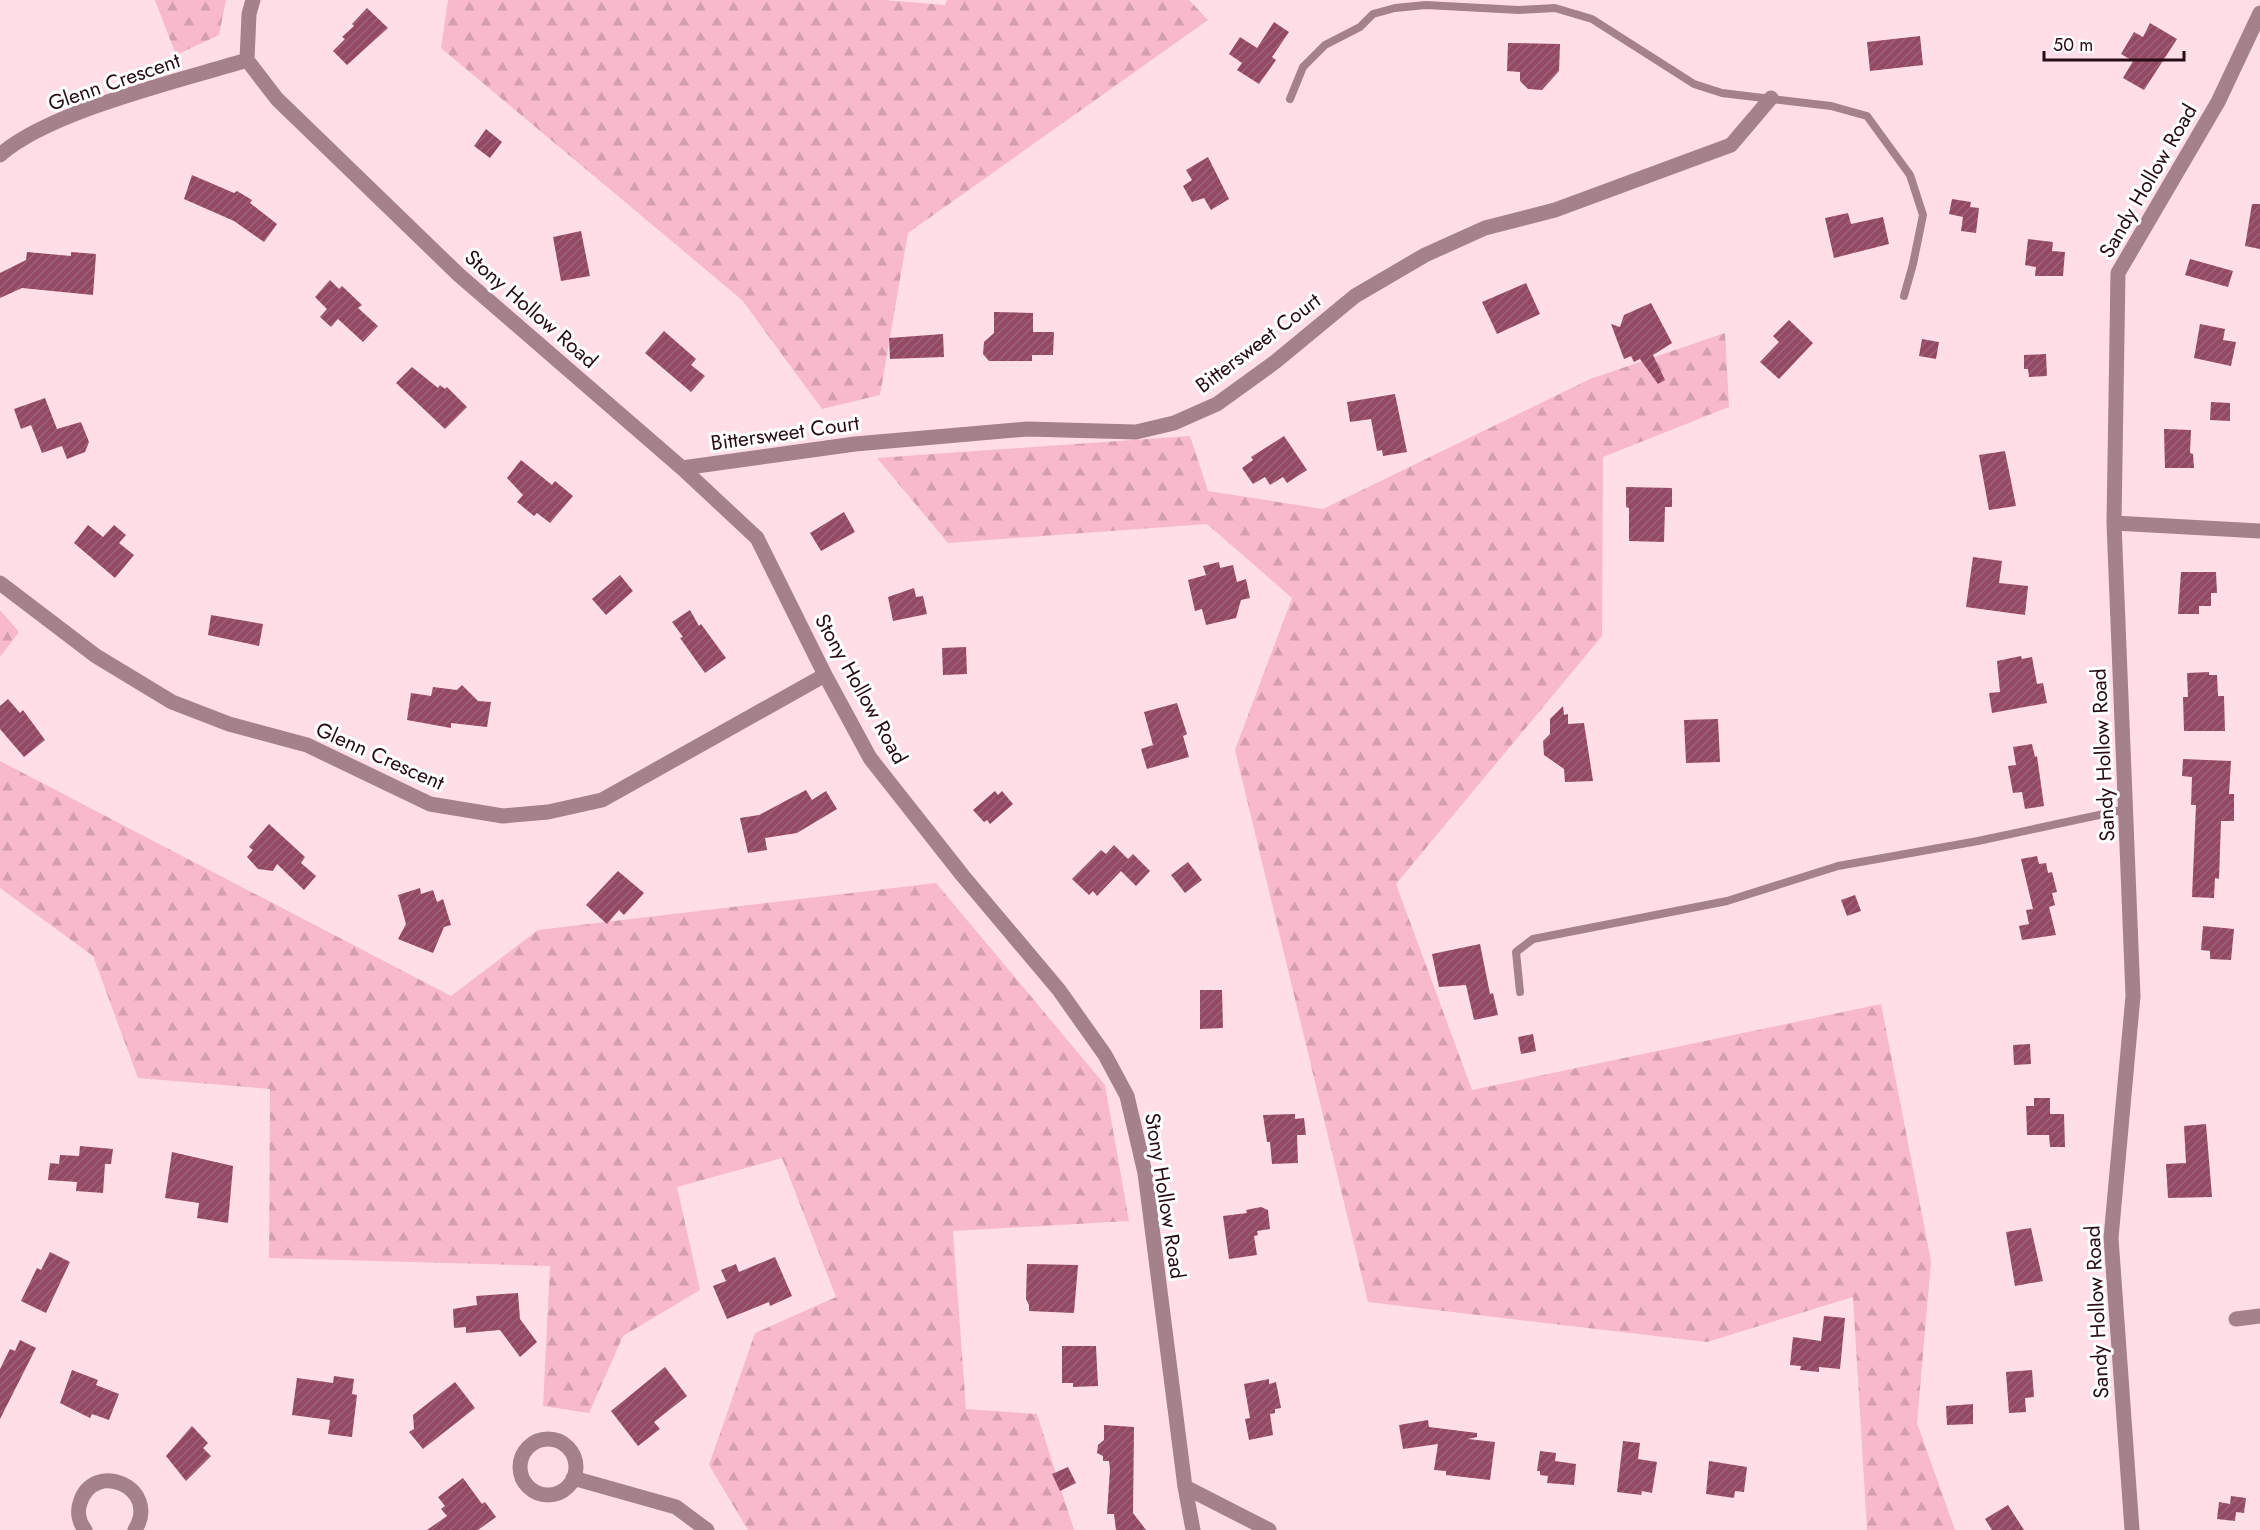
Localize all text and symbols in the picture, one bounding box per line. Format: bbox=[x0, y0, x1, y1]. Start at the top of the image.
scale bar bbox=[2044, 24, 2184, 62]
text: 50 m bbox=[2053, 32, 2093, 58]
street label: Glenn Crescent bbox=[44, 45, 184, 119]
street label: Sandy Hollow Road bbox=[2092, 98, 2204, 264]
street label: Stony Hollow Road bbox=[458, 243, 604, 375]
street label: Bittersweet Court bbox=[1189, 286, 1327, 400]
street label: Bittersweet Court bbox=[709, 408, 861, 458]
street label: Stony Hollow Road bbox=[807, 608, 915, 770]
street label: Sandy Hollow Road bbox=[2083, 668, 2123, 842]
street label: Glenn Crescent bbox=[311, 714, 449, 798]
street label: Stony Hollow Road bbox=[1137, 1111, 1193, 1281]
street label: Sandy Hollow Road bbox=[2077, 1225, 2117, 1399]

